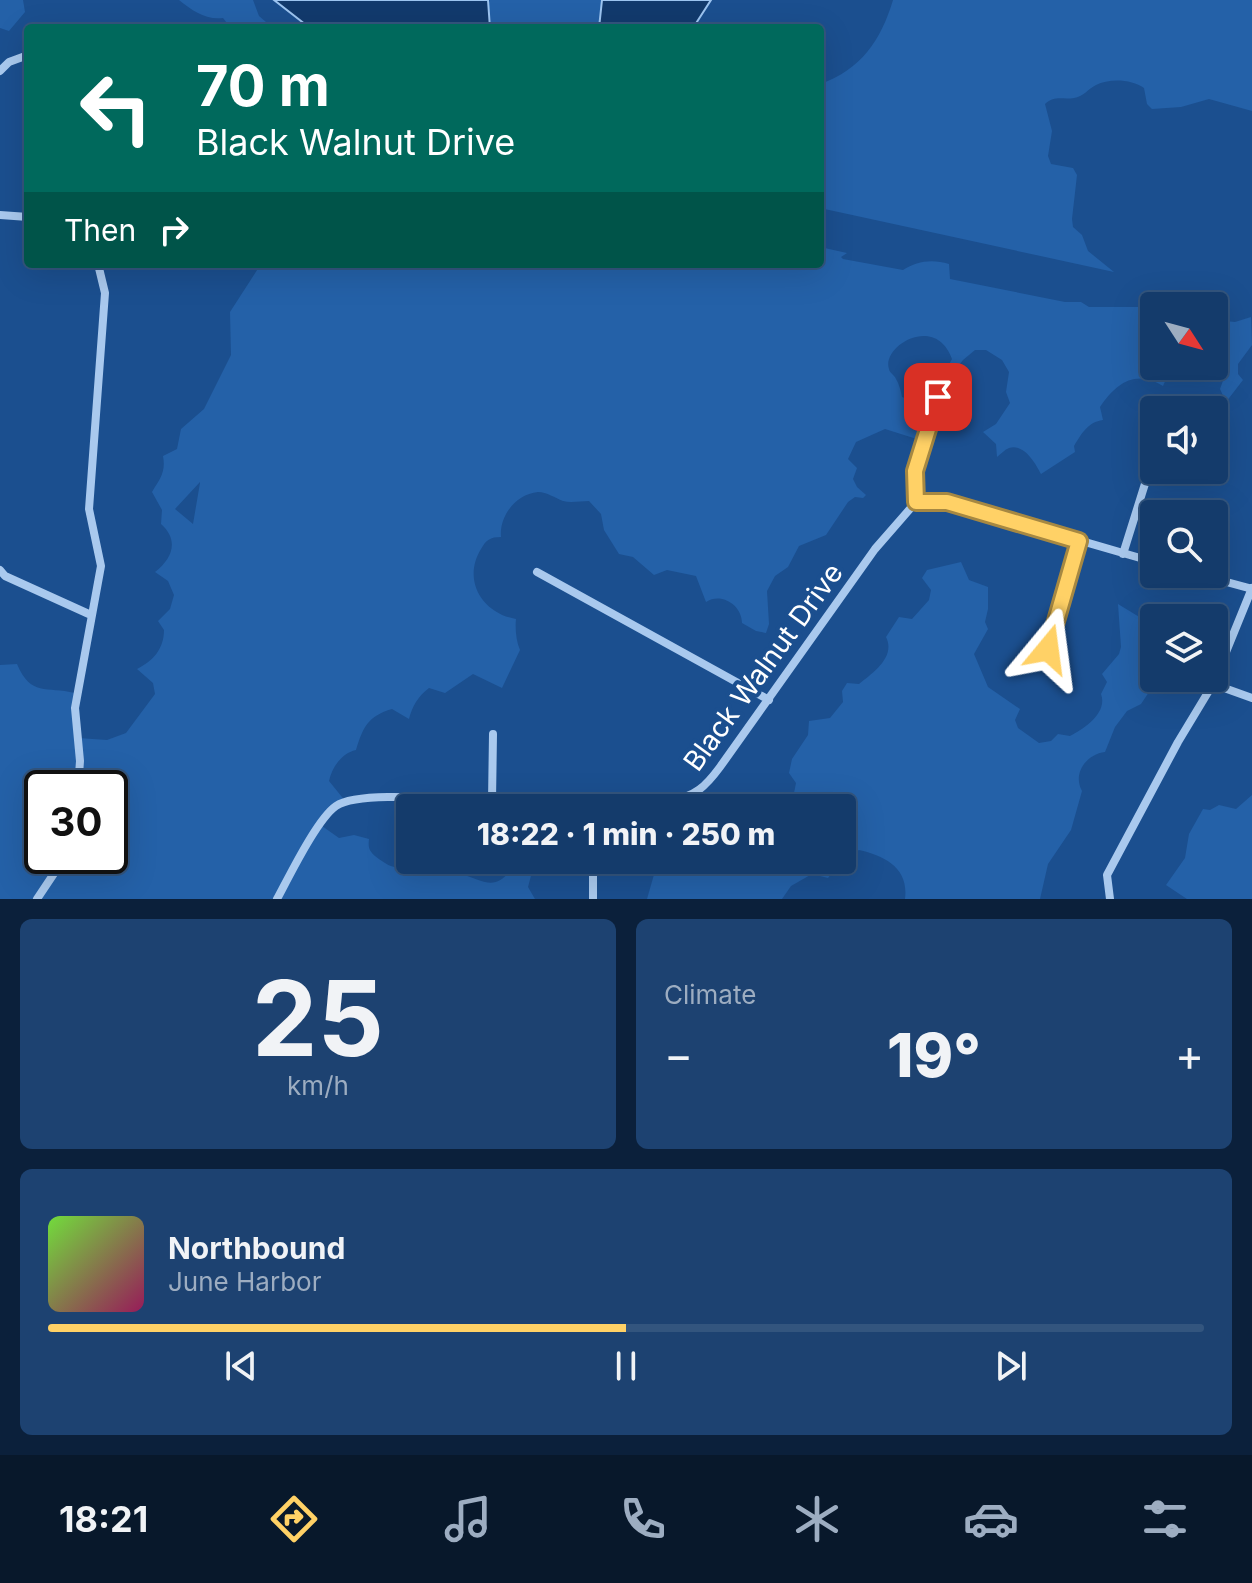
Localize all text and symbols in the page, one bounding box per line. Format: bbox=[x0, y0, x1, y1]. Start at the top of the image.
text: 70 m bbox=[196, 52, 330, 120]
icon: left bbox=[64, 56, 168, 160]
text: Black Walnut Drive bbox=[196, 120, 515, 164]
icon: right bbox=[152, 208, 196, 252]
text: Then bbox=[64, 212, 136, 248]
north arrow bbox=[1140, 292, 1228, 380]
map controls bbox=[1140, 292, 1228, 692]
pin bbox=[904, 363, 972, 431]
icon: arrive bbox=[916, 375, 960, 419]
button: sound bbox=[1140, 396, 1228, 484]
button: search bbox=[1140, 500, 1228, 588]
street label: Black Walnut Drive bbox=[676, 557, 850, 777]
button: layers bbox=[1140, 604, 1228, 692]
position arrow bbox=[1006, 607, 1090, 691]
speed limit sign: 30 bbox=[24, 770, 128, 874]
text: 18:22 · 1 min · 250 m bbox=[477, 816, 775, 852]
text: 25 bbox=[252, 955, 384, 1081]
text: Climate bbox=[664, 979, 756, 1010]
text: 19° bbox=[887, 1019, 981, 1091]
text: − bbox=[664, 1028, 693, 1082]
text: + bbox=[1175, 1028, 1204, 1082]
text: km/h bbox=[287, 1070, 349, 1101]
text: Northbound bbox=[168, 1230, 345, 1266]
text: June Harbor bbox=[168, 1266, 321, 1297]
icon: previous bbox=[219, 1344, 263, 1388]
icon: pause bbox=[604, 1344, 648, 1388]
icon: next bbox=[989, 1344, 1033, 1388]
icon: directions bbox=[266, 1491, 322, 1547]
icon: music bbox=[440, 1491, 496, 1547]
icon: phone bbox=[615, 1491, 671, 1547]
icon: climate bbox=[789, 1491, 845, 1547]
icon: car bbox=[963, 1491, 1019, 1547]
icon: filters bbox=[1137, 1491, 1193, 1547]
text: 18:21 bbox=[59, 1497, 148, 1541]

